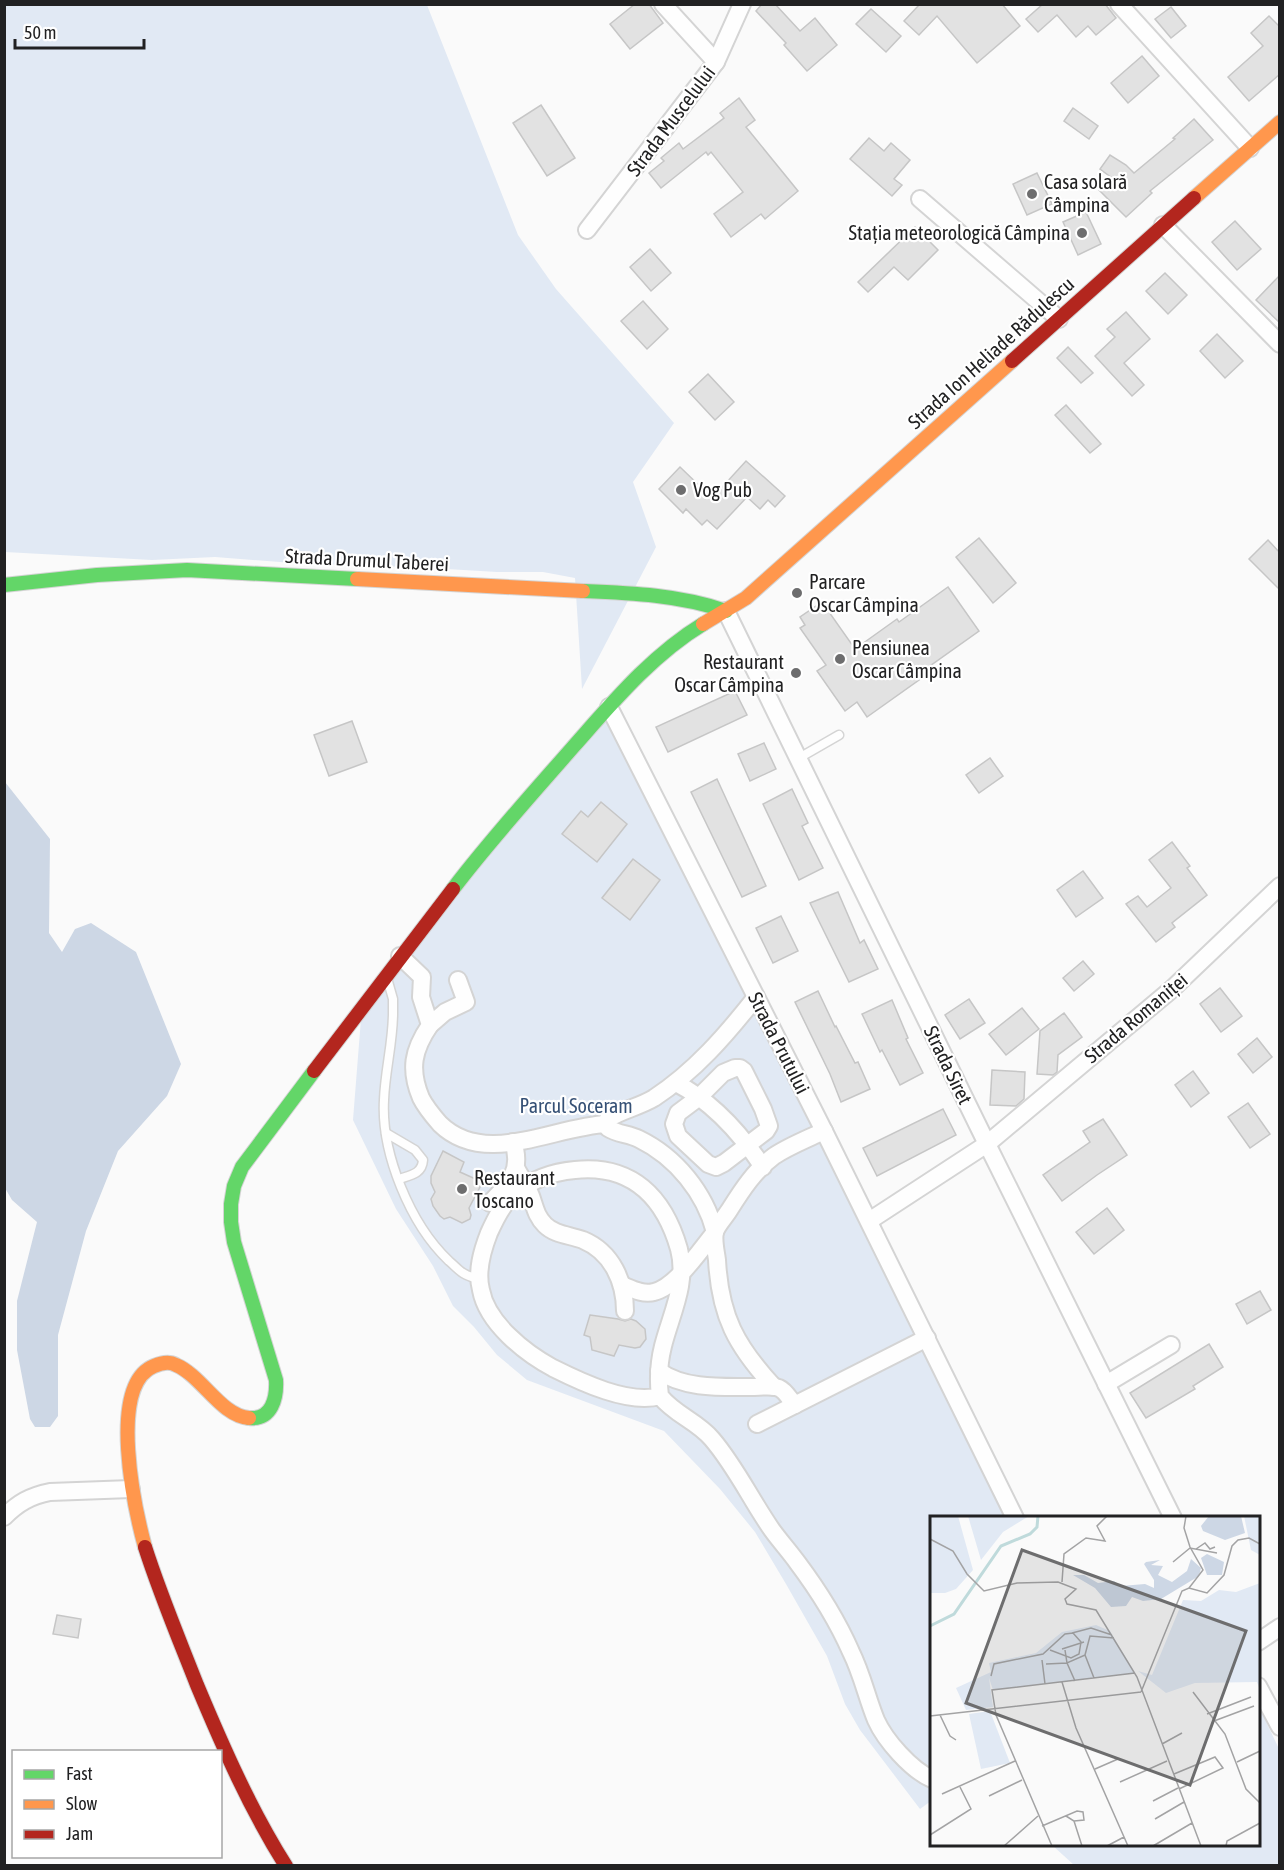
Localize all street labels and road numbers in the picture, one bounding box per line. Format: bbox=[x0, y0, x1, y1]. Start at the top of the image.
street label: Strada Muscelului bbox=[622, 61, 719, 180]
street label: Strada Ion Heliade Rădulescu bbox=[903, 272, 1078, 433]
street label: Strada Drumul Taberei bbox=[284, 544, 450, 575]
street label: Strada Romaniței bbox=[1080, 968, 1192, 1067]
street label: Strada Prutului bbox=[744, 988, 815, 1097]
street label: Strada Siret bbox=[920, 1022, 977, 1108]

